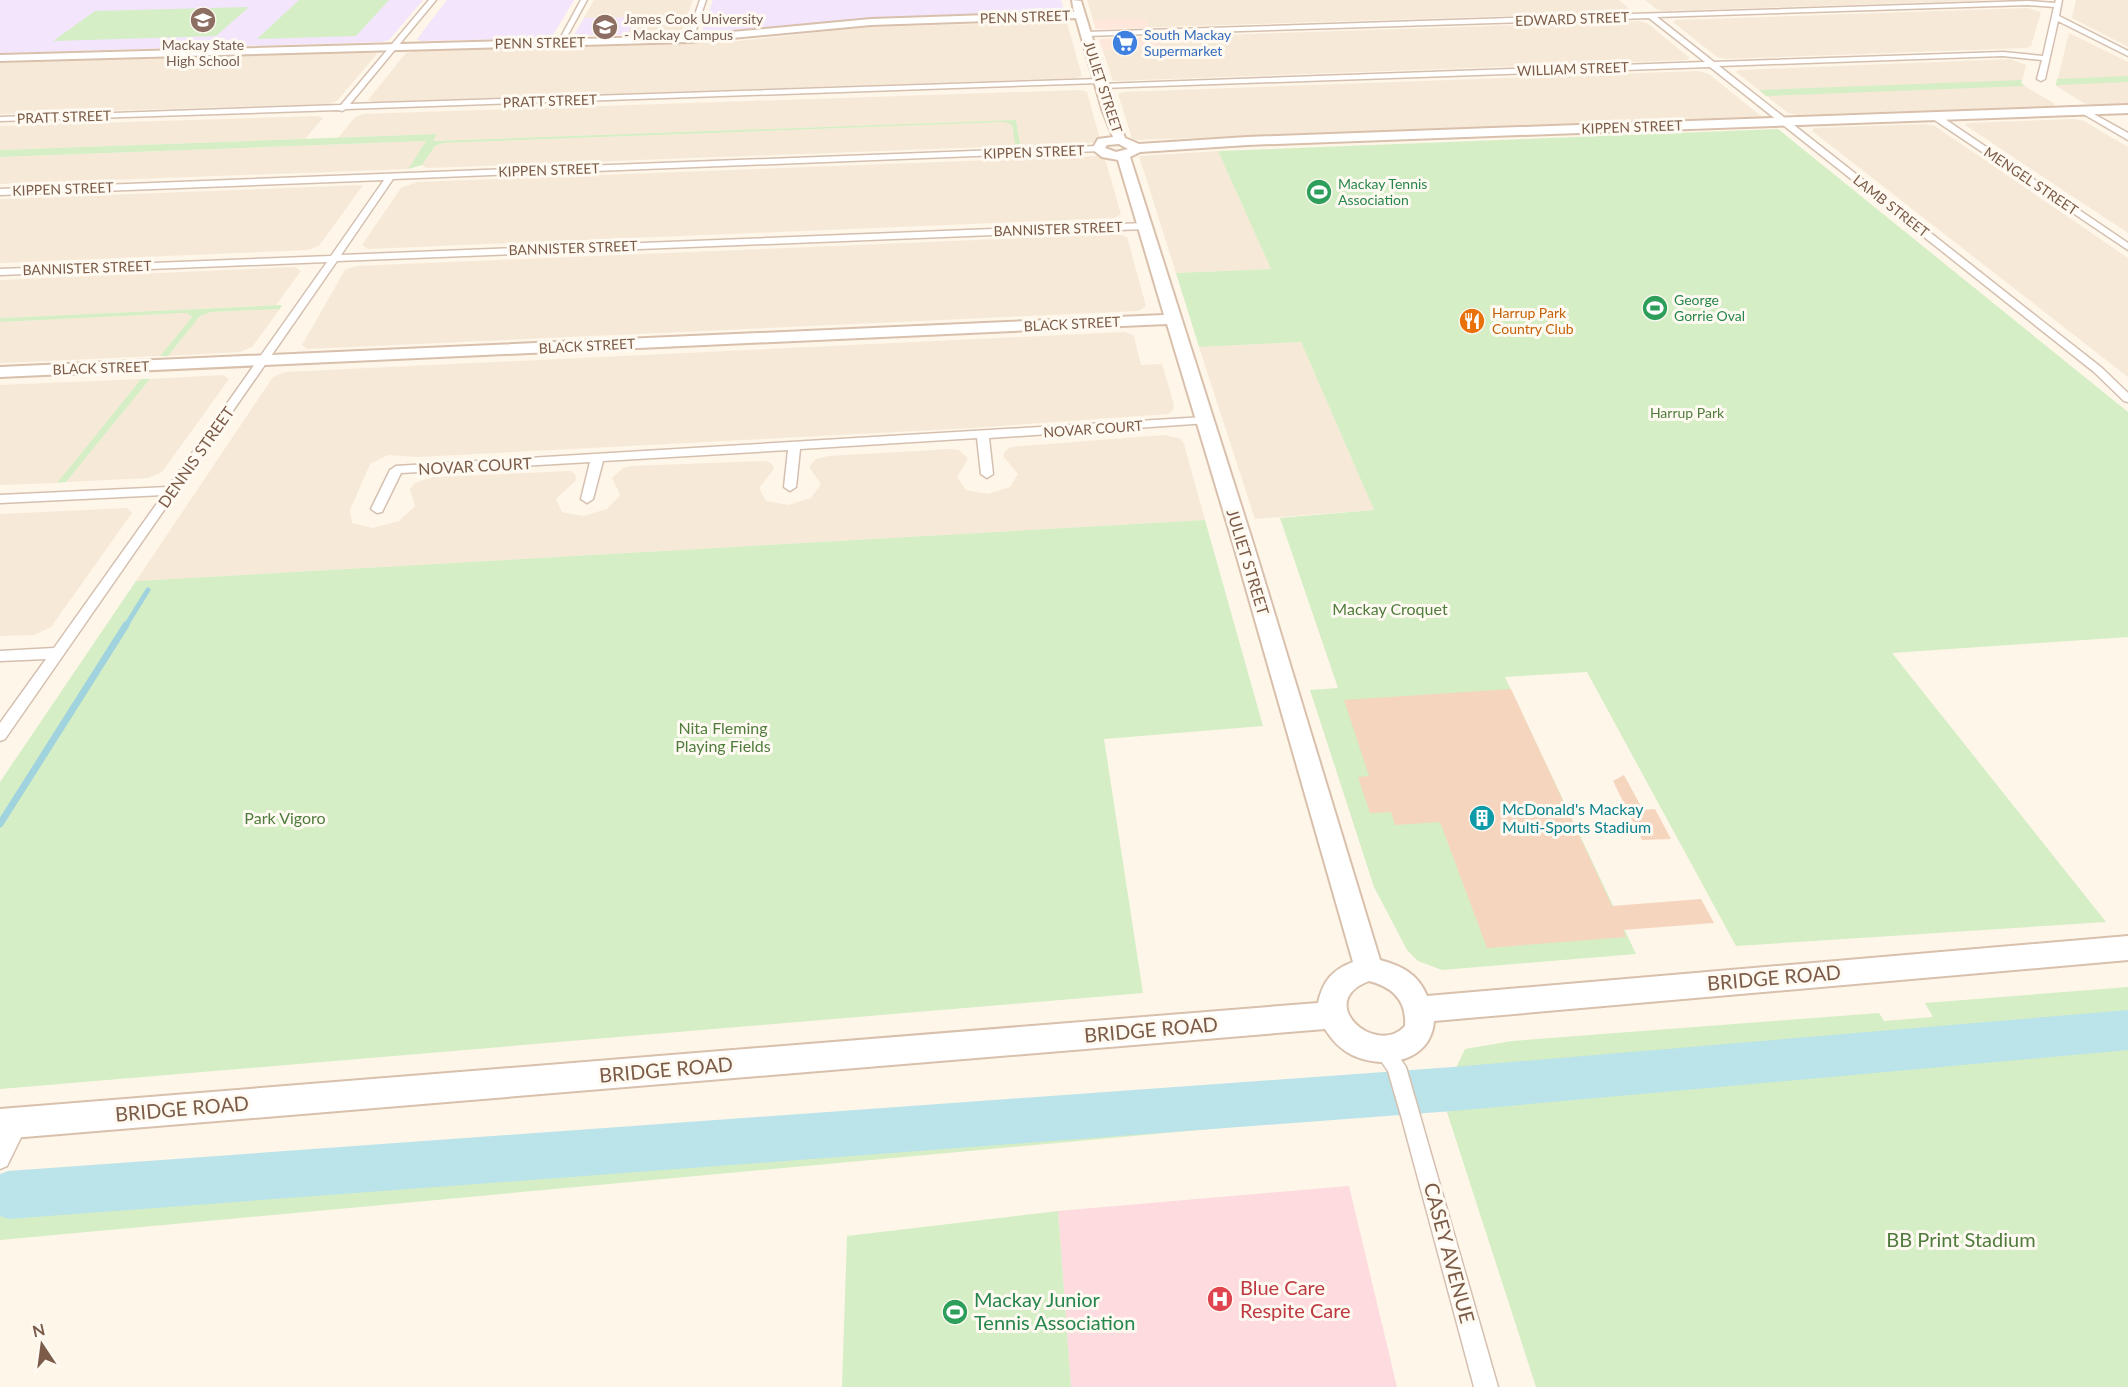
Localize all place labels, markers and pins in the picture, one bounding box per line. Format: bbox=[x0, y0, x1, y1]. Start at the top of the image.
school or university icon: Mackay State High School bbox=[188, 5, 218, 35]
place label: James Cook University - Mackay Campus bbox=[624, 10, 764, 43]
school or university icon: James Cook University - Mackay Campus bbox=[590, 12, 620, 42]
place label: South Mackay Supermarket bbox=[1144, 26, 1232, 59]
supermarket icon: South Mackay Supermarket bbox=[1110, 28, 1140, 58]
place label: Mackay State High School bbox=[162, 36, 244, 69]
place label: Mackay Tennis Association bbox=[1338, 175, 1427, 208]
sports icon: Mackay Tennis Association bbox=[1304, 177, 1334, 207]
place label: George Gorrie Oval bbox=[1674, 291, 1745, 324]
sports icon: George Gorrie Oval bbox=[1640, 293, 1670, 323]
place label: Harrup Park Country Club bbox=[1492, 304, 1574, 337]
restaurant icon: Harrup Park Country Club bbox=[1457, 306, 1487, 336]
place label: McDonald's Mackay Multi-Sports Stadium bbox=[1502, 799, 1651, 836]
building icon: McDonald's Mackay Multi-Sports Stadium bbox=[1467, 803, 1497, 833]
place label: Blue Care Respite Care bbox=[1240, 1275, 1351, 1322]
hospital icon: Blue Care Respite Care bbox=[1205, 1284, 1235, 1314]
place label: Mackay Junior Tennis Association bbox=[974, 1287, 1135, 1334]
sports icon: Mackay Junior Tennis Association bbox=[940, 1297, 970, 1327]

